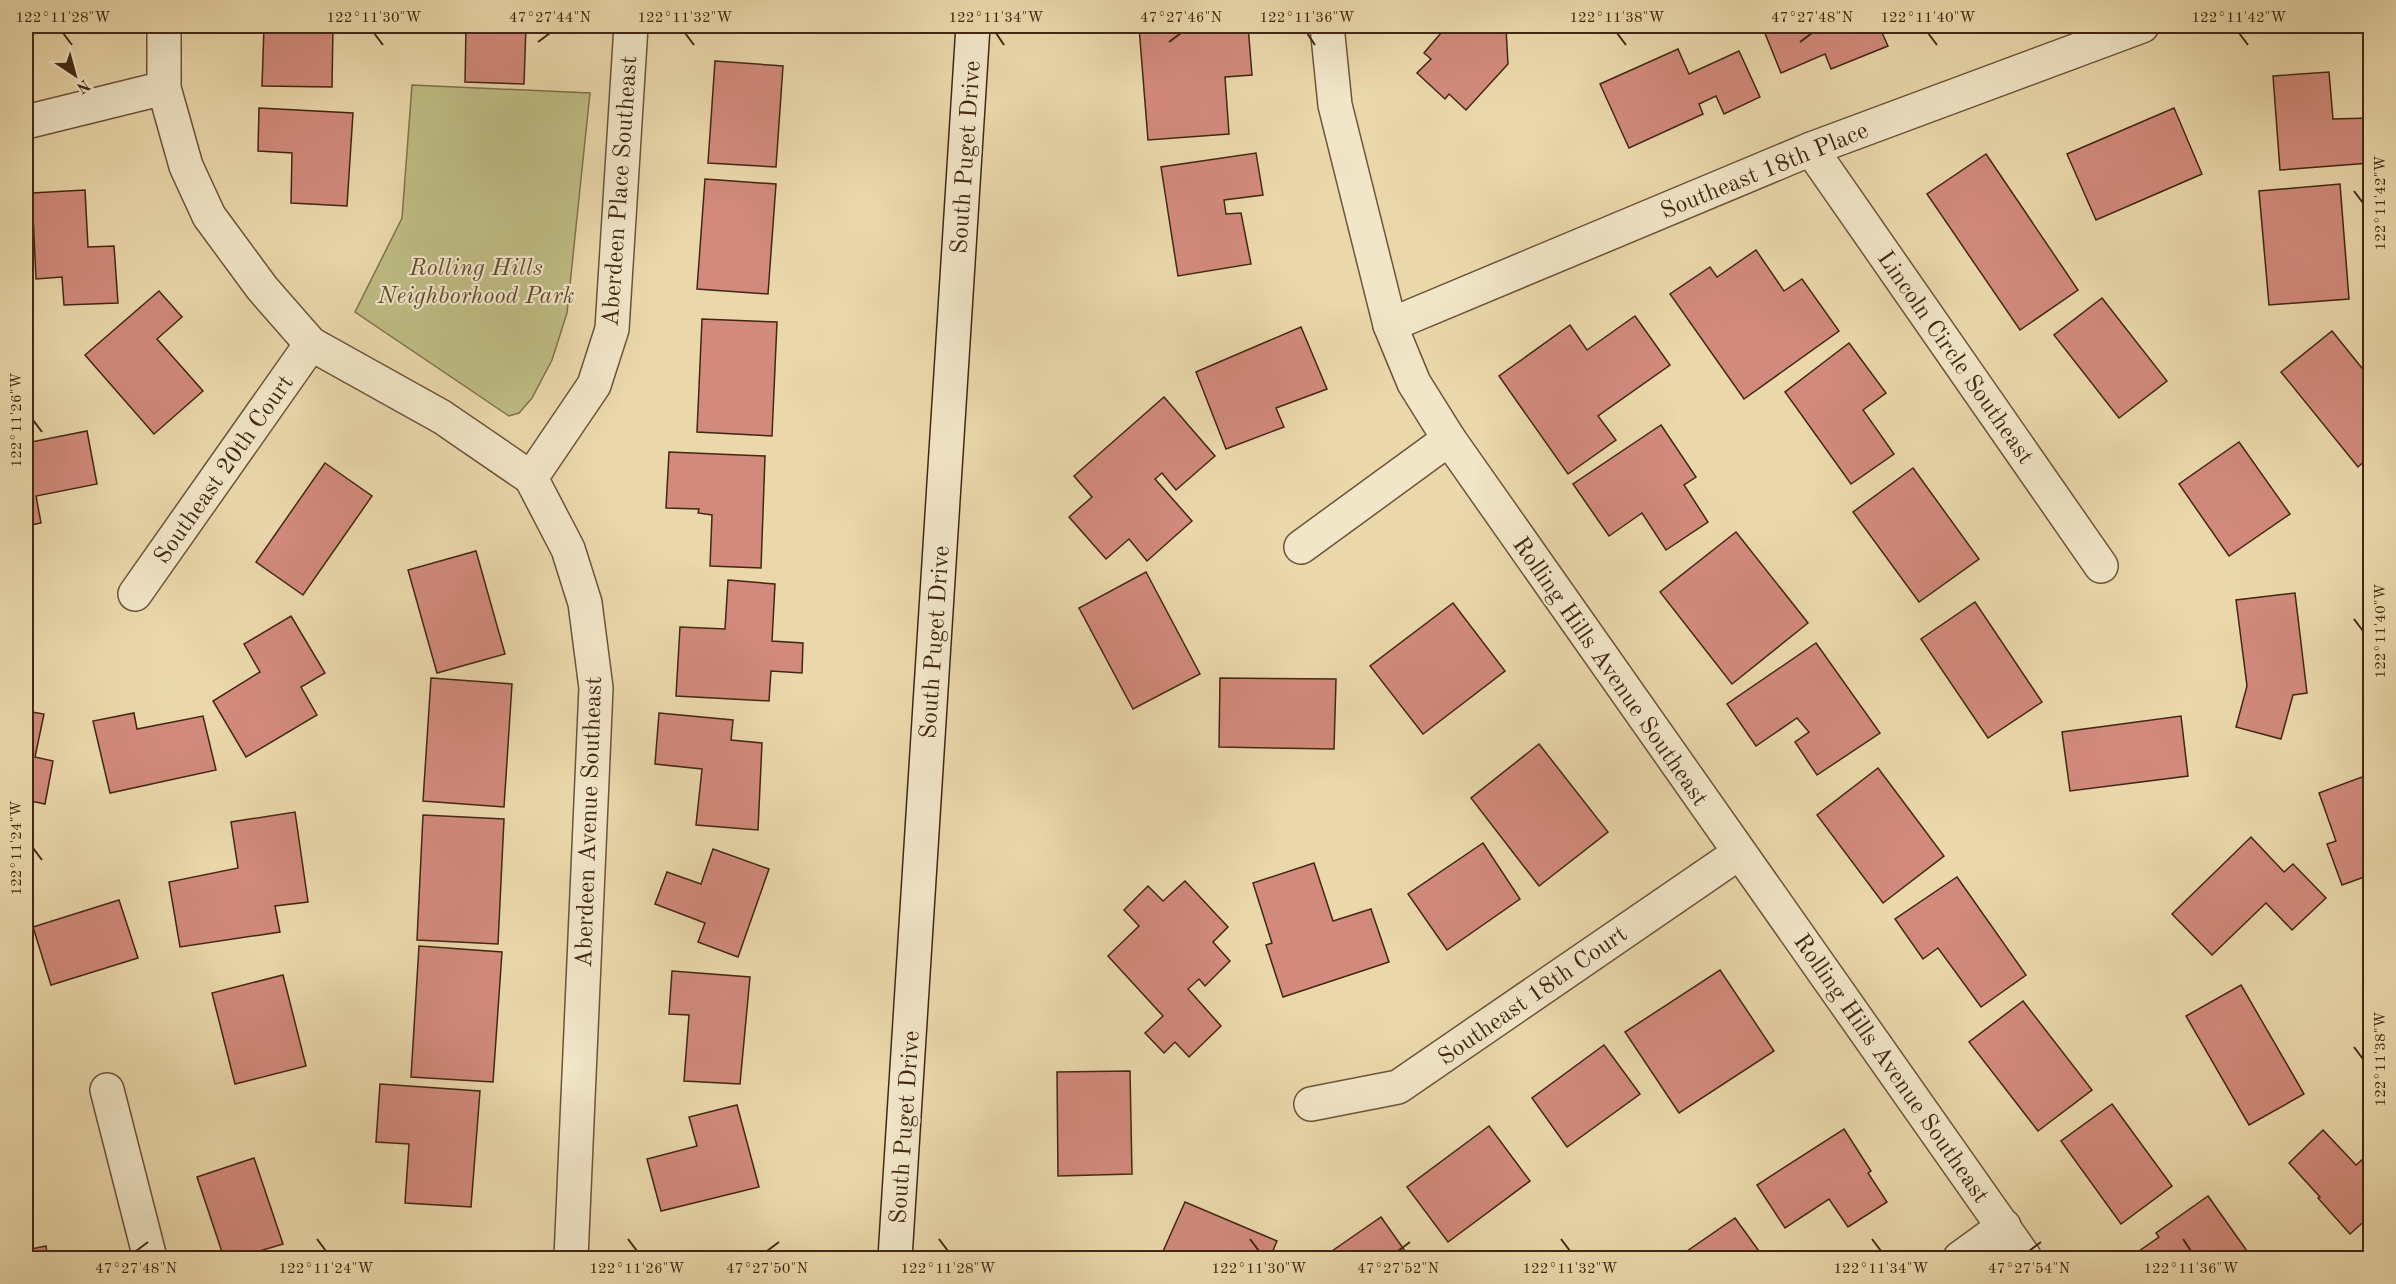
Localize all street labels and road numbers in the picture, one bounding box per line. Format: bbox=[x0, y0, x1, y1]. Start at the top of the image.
street label: Aberdeen Place Southeast bbox=[600, 55, 642, 327]
street label: South Puget Drive bbox=[948, 60, 986, 255]
street label: Southeast 18th Place bbox=[1657, 119, 1872, 225]
street label: Lincoln Circle Southeast bbox=[1872, 247, 2037, 469]
street label: Southeast 20th Court bbox=[150, 371, 299, 569]
street label: Rolling Hills Avenue Southeast bbox=[1507, 533, 1712, 811]
street label: South Puget Drive bbox=[917, 545, 955, 740]
street label: Aberdeen Avenue Southeast bbox=[573, 676, 607, 968]
street label: Southeast 18th Court bbox=[1434, 922, 1632, 1071]
street label: Rolling Hills Avenue Southeast bbox=[1788, 930, 1993, 1208]
street label: South Puget Drive bbox=[887, 1030, 925, 1225]

